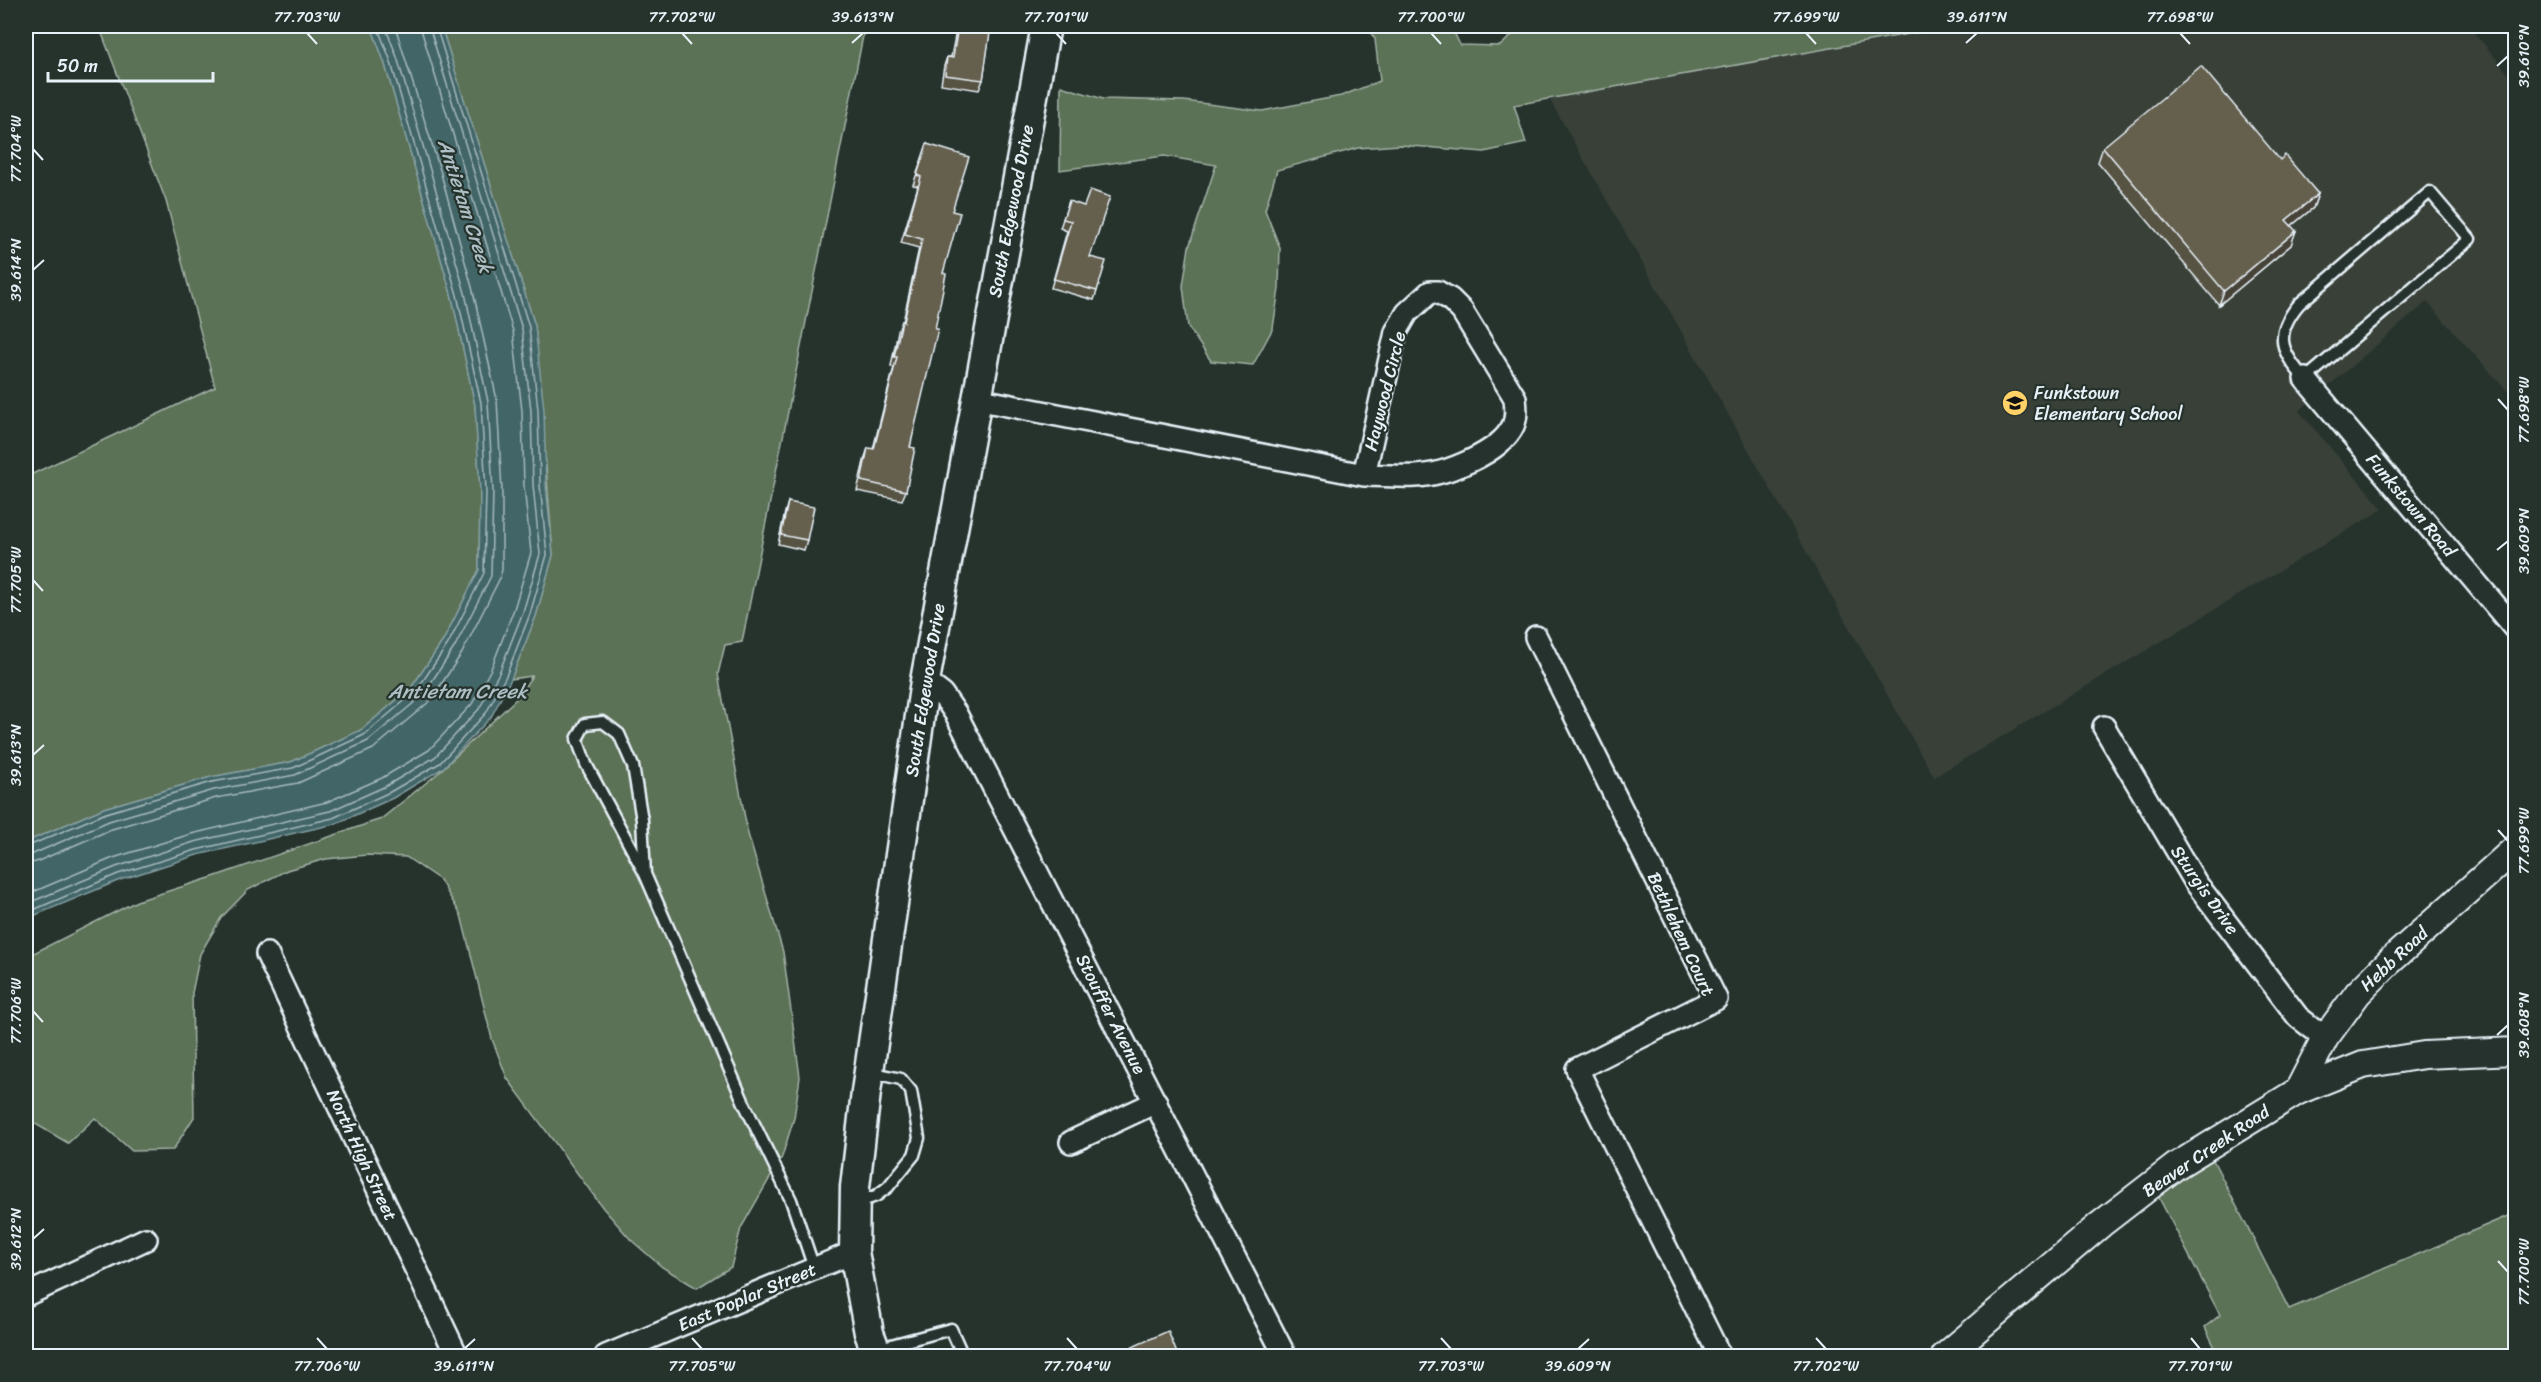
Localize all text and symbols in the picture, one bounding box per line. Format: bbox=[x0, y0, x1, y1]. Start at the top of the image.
text: 77.703°W bbox=[274, 4, 340, 30]
text: 77.702°W bbox=[649, 4, 716, 30]
text: 39.613°N bbox=[832, 4, 895, 30]
text: 77.701°W bbox=[1024, 4, 1088, 30]
text: 77.700°W bbox=[1397, 4, 1465, 30]
text: 77.699°W bbox=[1773, 4, 1840, 30]
text: 39.611°N bbox=[1947, 4, 2008, 30]
text: 77.698°W bbox=[2147, 4, 2214, 30]
text: 39.610°N bbox=[2511, 24, 2537, 88]
scale bar bbox=[48, 45, 213, 83]
text: 50 m bbox=[57, 50, 98, 82]
text: 77.704°W bbox=[3, 115, 29, 183]
street label: South Edgewood Drive bbox=[979, 122, 1043, 300]
water label: Antietam Creek bbox=[427, 134, 504, 279]
text: 39.614°N bbox=[3, 238, 29, 302]
street label: Haywood Circle bbox=[1355, 328, 1415, 454]
text: 77.698°W bbox=[2511, 376, 2537, 443]
place label: Funkstown Elementary School bbox=[2034, 377, 2183, 430]
school or university icon: Funkstown Elementary School bbox=[2000, 388, 2030, 418]
street label: Funkstown Road bbox=[2357, 446, 2465, 566]
text: 39.609°N bbox=[2511, 507, 2537, 574]
text: 77.705°W bbox=[3, 546, 29, 613]
street label: South Edgewood Drive bbox=[895, 601, 955, 779]
water label: Antietam Creek bbox=[388, 674, 529, 709]
text: 39.613°N bbox=[3, 723, 29, 786]
text: 77.699°W bbox=[2511, 807, 2537, 874]
street label: Sturgis Drive bbox=[2162, 838, 2248, 942]
street label: Bethlehem Court bbox=[1638, 866, 1724, 1002]
street label: Hebb Road bbox=[2352, 917, 2437, 1000]
street label: Stouffer Avenue bbox=[1067, 948, 1155, 1080]
text: 77.706°W bbox=[3, 977, 29, 1044]
text: 39.608°N bbox=[2511, 991, 2537, 1058]
street label: North High Street bbox=[317, 1084, 407, 1226]
street label: Beaver Creek Road bbox=[2136, 1095, 2278, 1206]
text: 39.612°N bbox=[3, 1207, 29, 1270]
text: 77.700°W bbox=[2511, 1238, 2537, 1306]
street label: East Poplar Street bbox=[673, 1253, 821, 1341]
text: 77.706°W bbox=[294, 1353, 361, 1379]
text: 39.611°N bbox=[434, 1353, 495, 1379]
text: 77.705°W bbox=[669, 1353, 736, 1379]
text: 77.704°W bbox=[1043, 1353, 1111, 1379]
text: 77.703°W bbox=[1418, 1353, 1484, 1379]
text: 39.609°N bbox=[1545, 1353, 1612, 1379]
text: 77.702°W bbox=[1793, 1353, 1860, 1379]
text: 77.701°W bbox=[2168, 1353, 2232, 1379]

